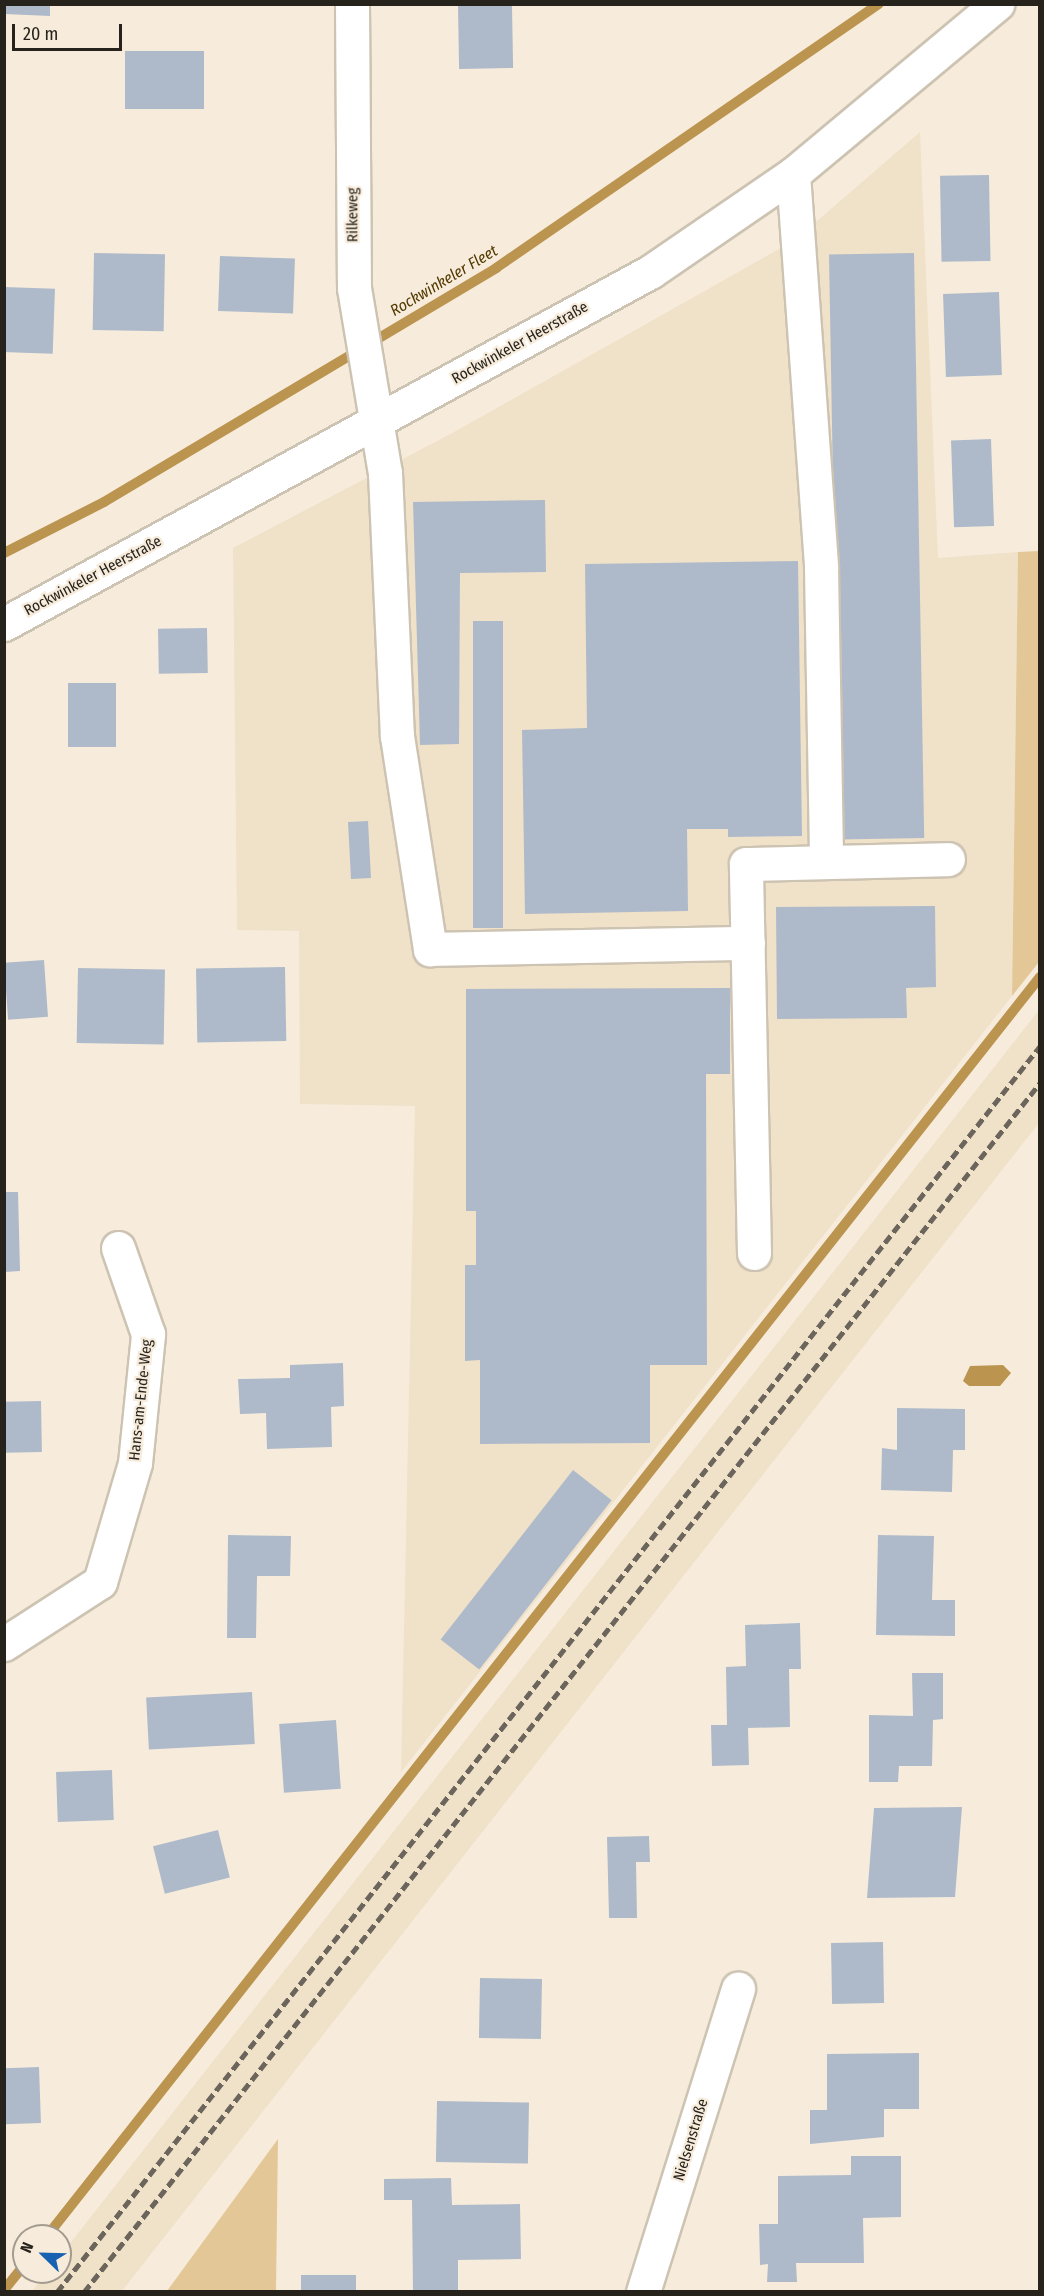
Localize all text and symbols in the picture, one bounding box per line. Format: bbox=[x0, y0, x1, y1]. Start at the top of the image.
scale bar bbox=[15, 12, 124, 50]
text: 20 m bbox=[23, 23, 58, 45]
street label: Rilkeweg bbox=[344, 188, 362, 242]
water label: Rockwinkeler Fleet bbox=[387, 241, 501, 321]
street label: Rockwinkeler Heerstraße bbox=[449, 298, 591, 388]
street label: Rockwinkeler Heerstraße bbox=[21, 532, 165, 620]
street label: Hans-am-Ende-Weg bbox=[126, 1339, 156, 1461]
street label: Nielsenstraße bbox=[670, 2097, 712, 2183]
north arrow bbox=[12, 2224, 72, 2284]
text: N bbox=[16, 2239, 37, 2256]

